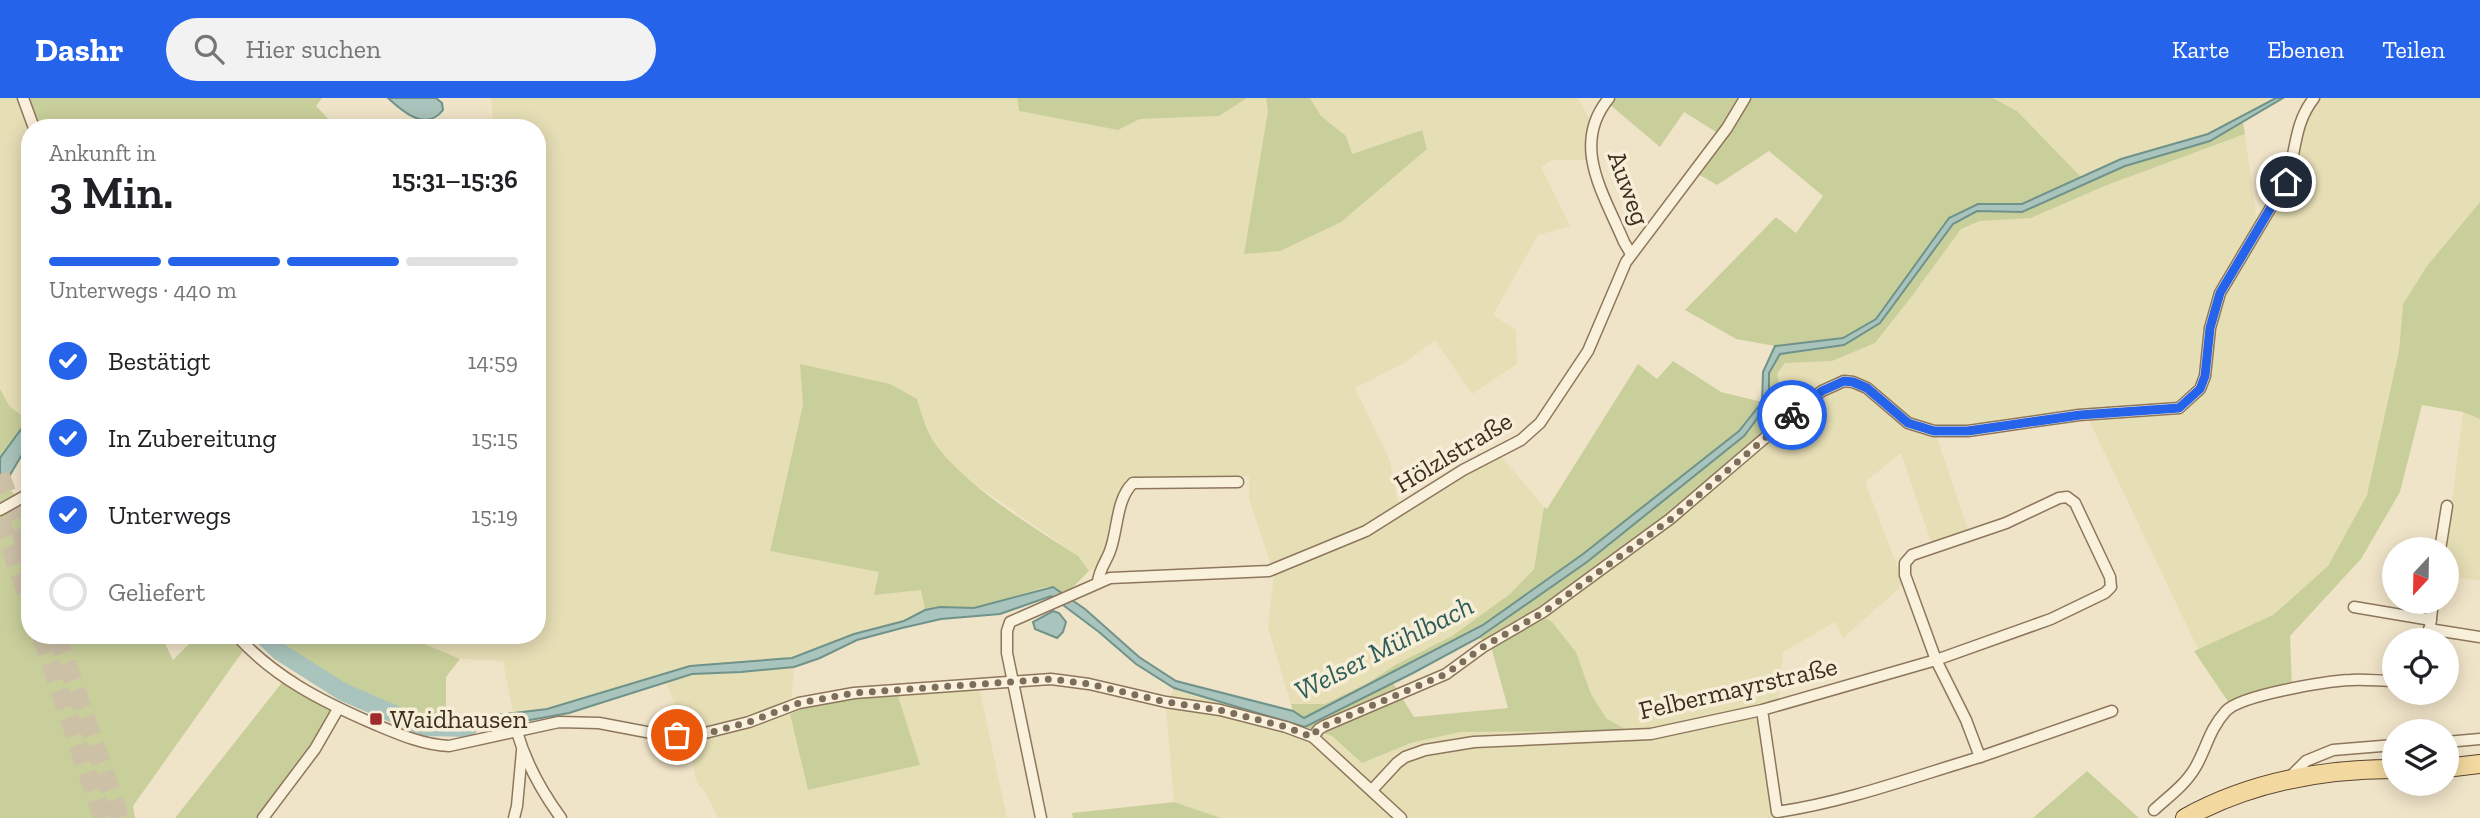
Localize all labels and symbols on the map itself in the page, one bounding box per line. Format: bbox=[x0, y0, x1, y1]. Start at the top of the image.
street label: Auweg bbox=[1601, 146, 1657, 230]
pin bbox=[2256, 152, 2316, 212]
courier bbox=[1757, 380, 1827, 450]
street label: Hölzlstraße bbox=[1388, 404, 1518, 500]
north arrow bbox=[2382, 537, 2459, 614]
water label: Welser Mühlbach bbox=[1289, 589, 1479, 707]
street label: Felbermayrstraße bbox=[1636, 650, 1840, 726]
place label: Waidhausen bbox=[390, 703, 528, 735]
pin bbox=[647, 705, 707, 765]
marker: Waidhausen bbox=[368, 711, 384, 727]

